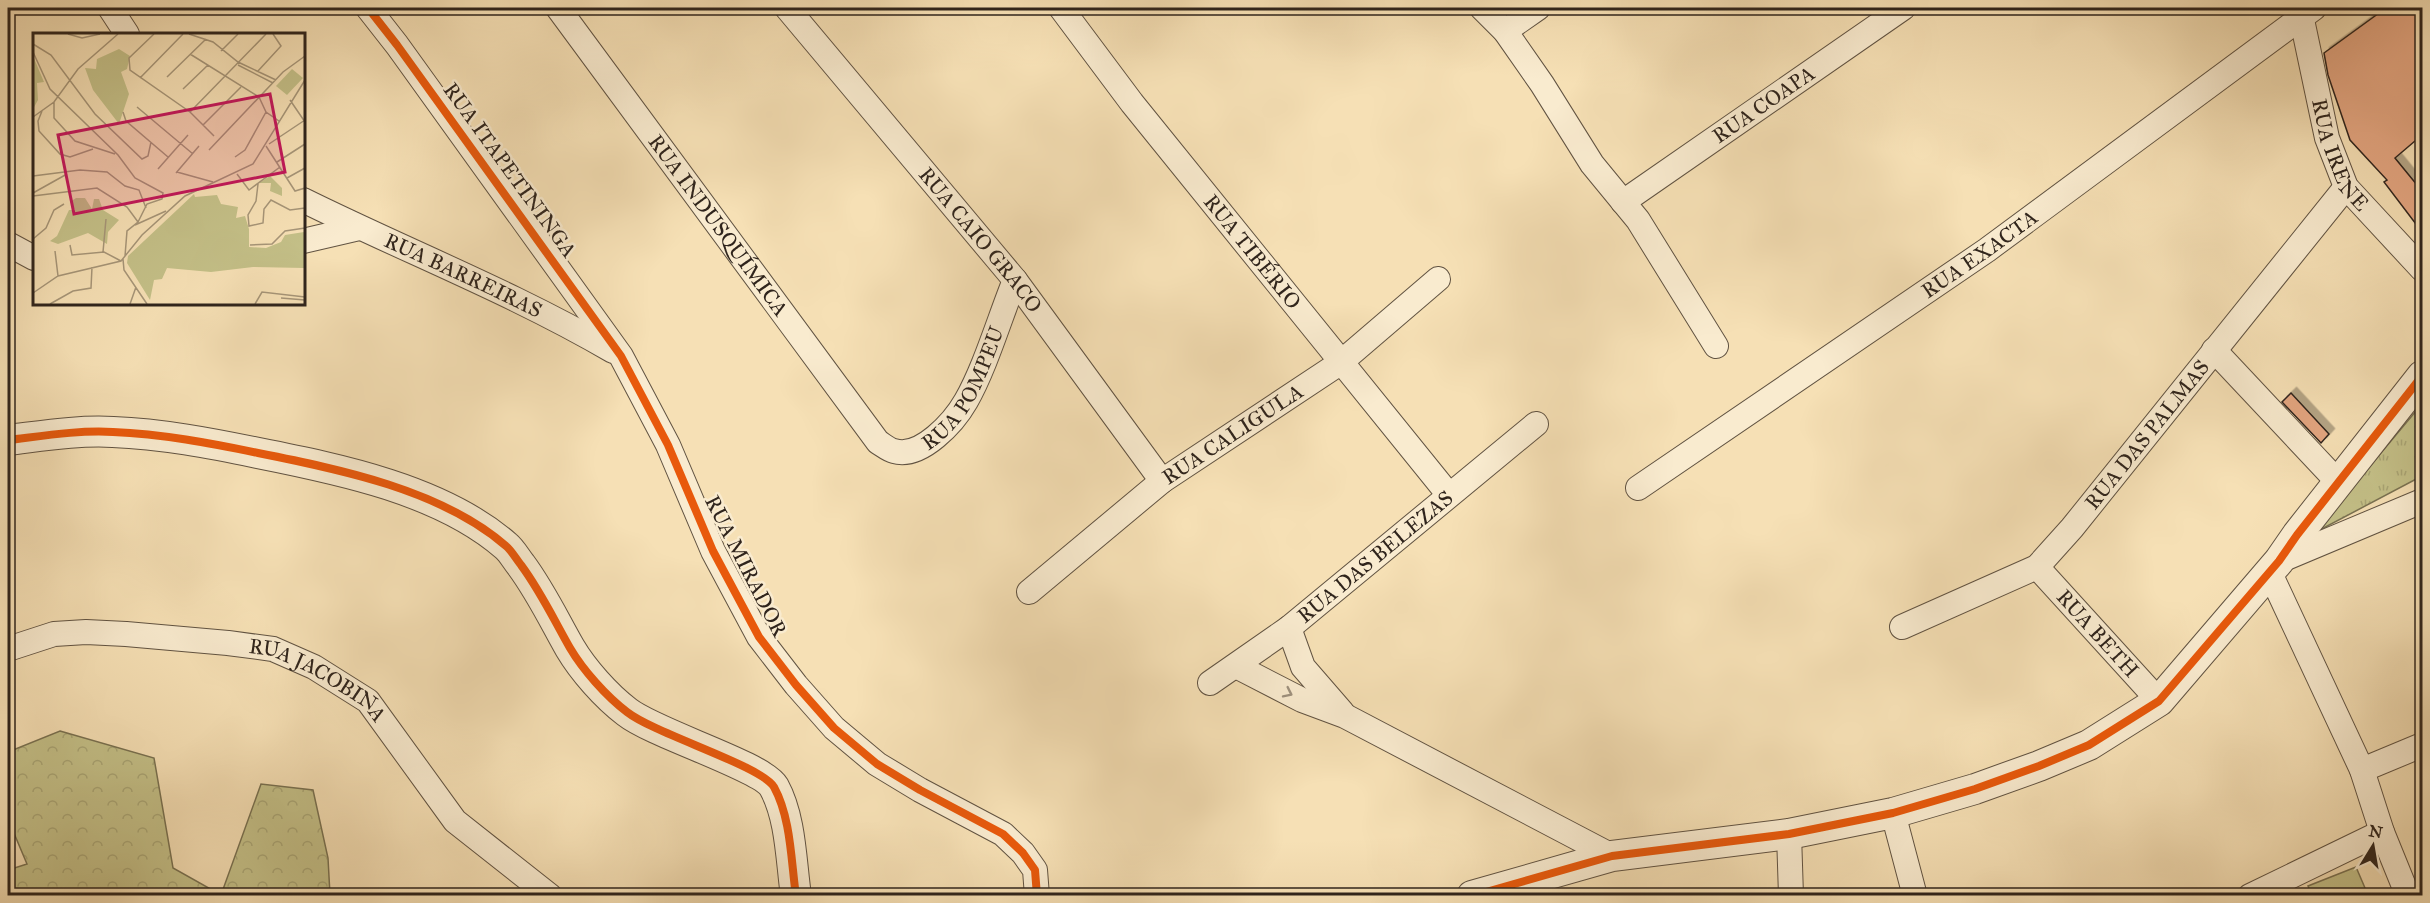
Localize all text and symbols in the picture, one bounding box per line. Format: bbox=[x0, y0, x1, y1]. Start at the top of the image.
inset map bbox=[33, 33, 304, 304]
street label: RUA COAPA bbox=[1707, 60, 1820, 149]
street label: RUA ITAPETININGA bbox=[438, 77, 582, 263]
street label: RUA IRENE bbox=[2306, 96, 2374, 216]
street label: RUA INDUSQUÍMICA bbox=[643, 129, 794, 321]
street label: RUA CAIO GRACO bbox=[913, 162, 1048, 318]
street label: RUA TIBÉRIO bbox=[1198, 189, 1307, 315]
street label: RUA EXACTA bbox=[1916, 204, 2043, 304]
street label: RUA BARREIRAS bbox=[380, 227, 546, 323]
street label: RUA POMPEU bbox=[917, 322, 1010, 456]
street label: RUA DAS PALMAS bbox=[2079, 354, 2215, 515]
street label: RUA CALIGULA bbox=[1157, 378, 1308, 490]
street label: RUA DAS BELEZAS bbox=[1292, 485, 1458, 629]
street label: RUA MIRADOR bbox=[699, 491, 793, 642]
street label: RUA BETH bbox=[2051, 584, 2144, 683]
street label: RUA JACOBINA bbox=[248, 633, 392, 727]
one-way arrow bbox=[1281, 686, 1292, 698]
north arrow bbox=[2343, 816, 2403, 876]
text: N bbox=[2367, 821, 2385, 842]

